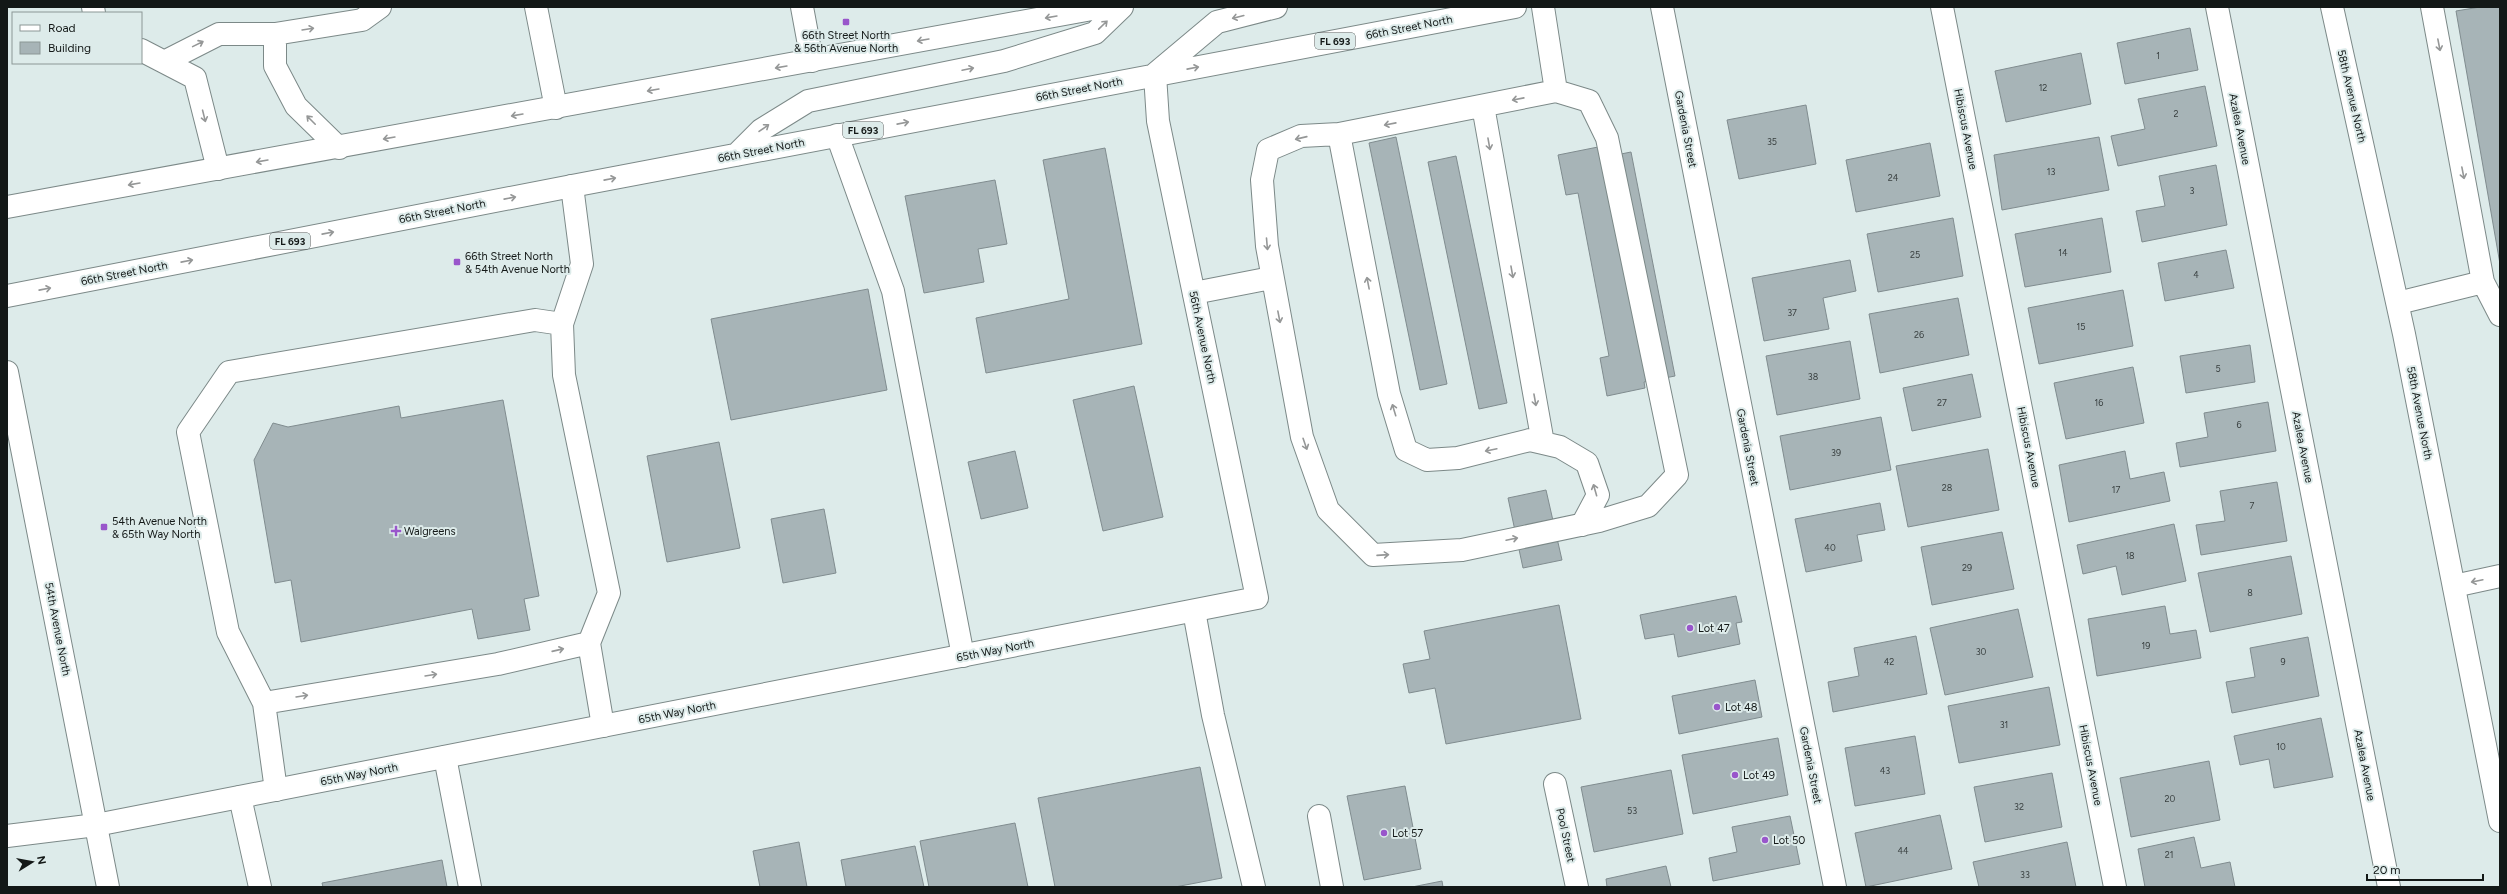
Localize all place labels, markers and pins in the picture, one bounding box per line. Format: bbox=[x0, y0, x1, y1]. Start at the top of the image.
marker: 66th Street North & 56th Avenue North bbox=[841, 17, 851, 27]
place label: 66th Street North & 56th Avenue North bbox=[794, 29, 898, 55]
place label: 66th Street North & 54th Avenue North bbox=[465, 250, 570, 276]
marker: 66th Street North & 54th Avenue North bbox=[452, 257, 462, 267]
place label: 54th Avenue North & 65th Way North bbox=[112, 515, 207, 541]
marker: 54th Avenue North & 65th Way North bbox=[99, 522, 109, 532]
place label: Walgreens bbox=[404, 525, 456, 538]
marker: Walgreens bbox=[391, 526, 401, 536]
place label: Lot 47 bbox=[1698, 622, 1730, 635]
marker: Lot 47 bbox=[1685, 623, 1695, 633]
place label: Lot 48 bbox=[1725, 701, 1758, 714]
marker: Lot 48 bbox=[1712, 702, 1722, 712]
place label: Lot 49 bbox=[1743, 769, 1775, 782]
marker: Lot 49 bbox=[1730, 770, 1740, 780]
place label: Lot 57 bbox=[1392, 827, 1423, 840]
marker: Lot 57 bbox=[1379, 828, 1389, 838]
place label: Lot 50 bbox=[1773, 834, 1805, 847]
marker: Lot 50 bbox=[1760, 835, 1770, 845]

